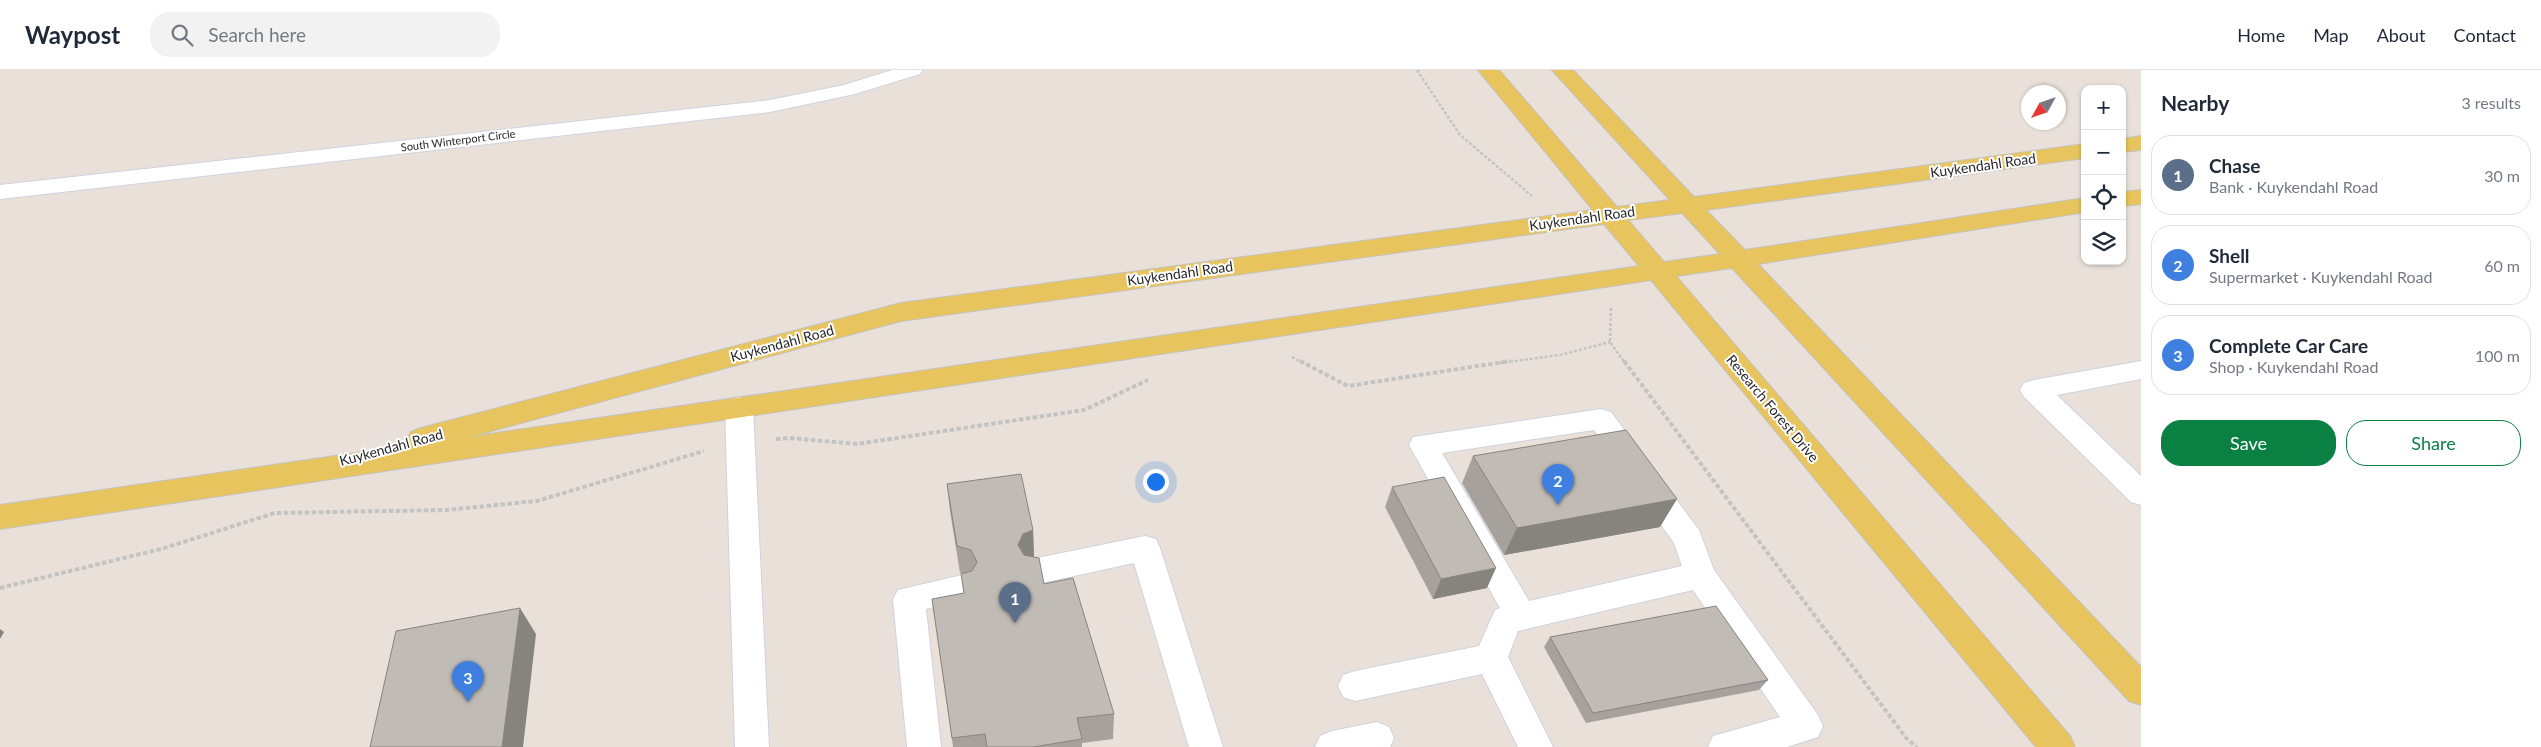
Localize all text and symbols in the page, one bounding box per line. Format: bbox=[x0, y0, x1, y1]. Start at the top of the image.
search box bbox=[150, 12, 500, 57]
text: Waypost bbox=[25, 20, 120, 49]
icon: search bbox=[168, 21, 196, 49]
text: Search here bbox=[208, 23, 306, 46]
text: Home bbox=[2237, 24, 2285, 46]
text: Map bbox=[2313, 24, 2349, 46]
text: About bbox=[2377, 24, 2426, 46]
text: Contact bbox=[2454, 24, 2516, 46]
north arrow bbox=[2021, 85, 2066, 130]
map controls bbox=[2081, 85, 2126, 265]
button: + bbox=[2081, 85, 2126, 130]
text: Nearby bbox=[2161, 90, 2229, 115]
text: 3 results bbox=[2461, 93, 2521, 112]
street label: South Winterport Circle bbox=[400, 126, 516, 153]
button: − bbox=[2081, 130, 2126, 175]
street label: Kuykendahl Road bbox=[1929, 149, 2037, 181]
text: Chase bbox=[2209, 154, 2260, 177]
text: 1 bbox=[2173, 166, 2183, 185]
text: 30 m bbox=[2484, 166, 2520, 185]
button: locate bbox=[2081, 175, 2126, 220]
text: Bank · Kuykendahl Road bbox=[2209, 177, 2378, 196]
street label: Kuykendahl Road bbox=[1528, 202, 1636, 234]
button: layers bbox=[2081, 220, 2126, 265]
text: Shell bbox=[2209, 244, 2250, 267]
text: 2 bbox=[2173, 256, 2183, 275]
text: 60 m bbox=[2484, 256, 2520, 275]
street label: Kuykendahl Road bbox=[1126, 257, 1234, 289]
text: Supermarket · Kuykendahl Road bbox=[2209, 267, 2432, 286]
street label: Kuykendahl Road bbox=[728, 321, 836, 365]
text: Complete Car Care bbox=[2209, 334, 2368, 357]
text: 3 bbox=[2173, 346, 2183, 365]
text: 100 m bbox=[2475, 346, 2520, 365]
street label: Research Forest Drive bbox=[1723, 351, 1823, 465]
text: Shop · Kuykendahl Road bbox=[2209, 357, 2378, 376]
button: Save bbox=[2161, 420, 2336, 466]
button: Share bbox=[2346, 420, 2521, 466]
street label: Kuykendahl Road bbox=[337, 425, 445, 469]
pin: 2 bbox=[1542, 464, 1574, 505]
your location bbox=[1143, 469, 1169, 495]
pin: 1 bbox=[999, 582, 1031, 623]
pin: 3 bbox=[452, 661, 484, 702]

